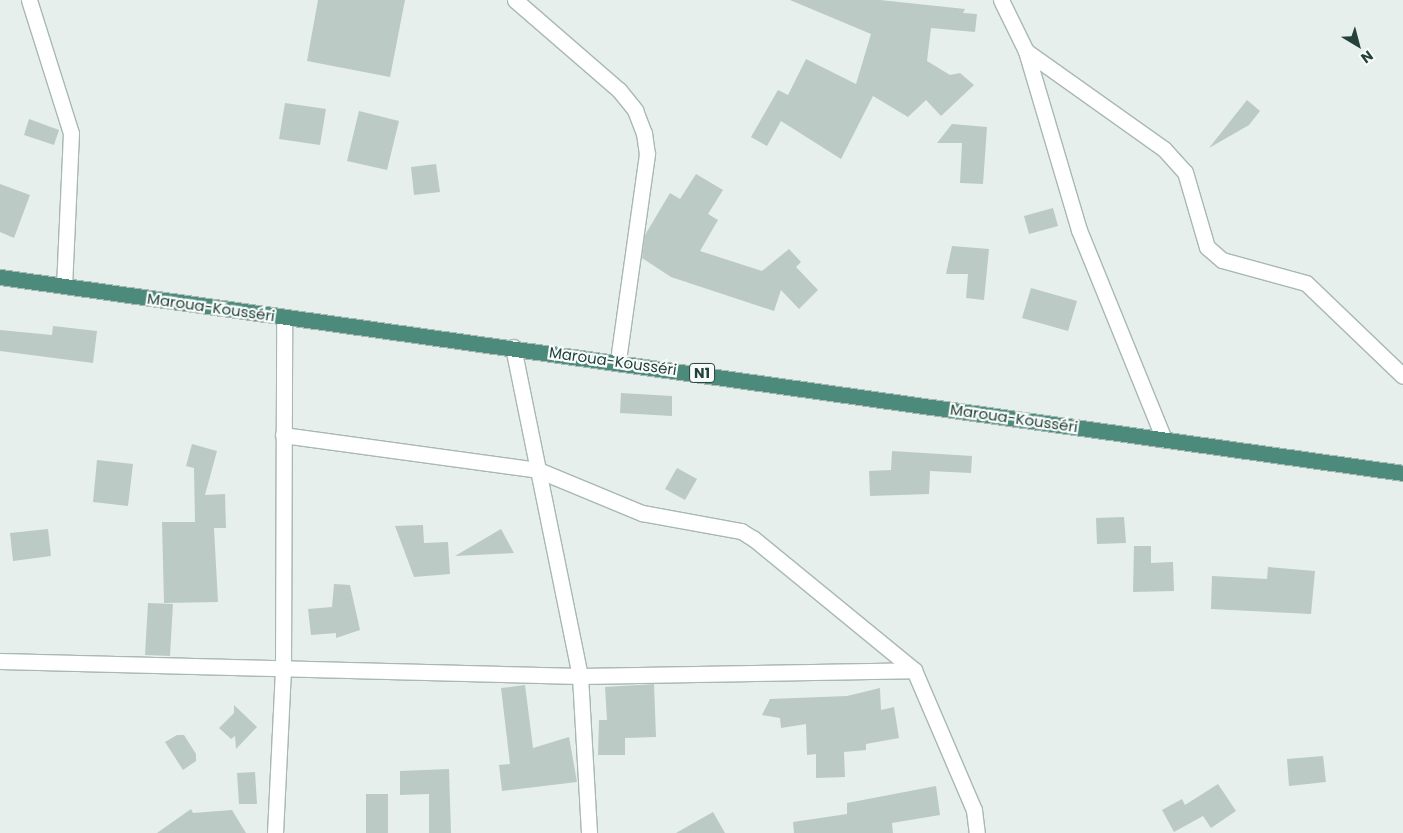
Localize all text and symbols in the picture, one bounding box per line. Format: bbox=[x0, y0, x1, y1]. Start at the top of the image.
north arrow bbox=[1333, 20, 1383, 70]
text: N bbox=[1357, 46, 1377, 68]
street label: Maroua-Kousséri bbox=[146, 289, 276, 325]
street label: Maroua-Kousséri bbox=[548, 343, 678, 379]
road number: N1 bbox=[688, 362, 716, 384]
street label: Maroua-Kousséri bbox=[949, 400, 1079, 436]

